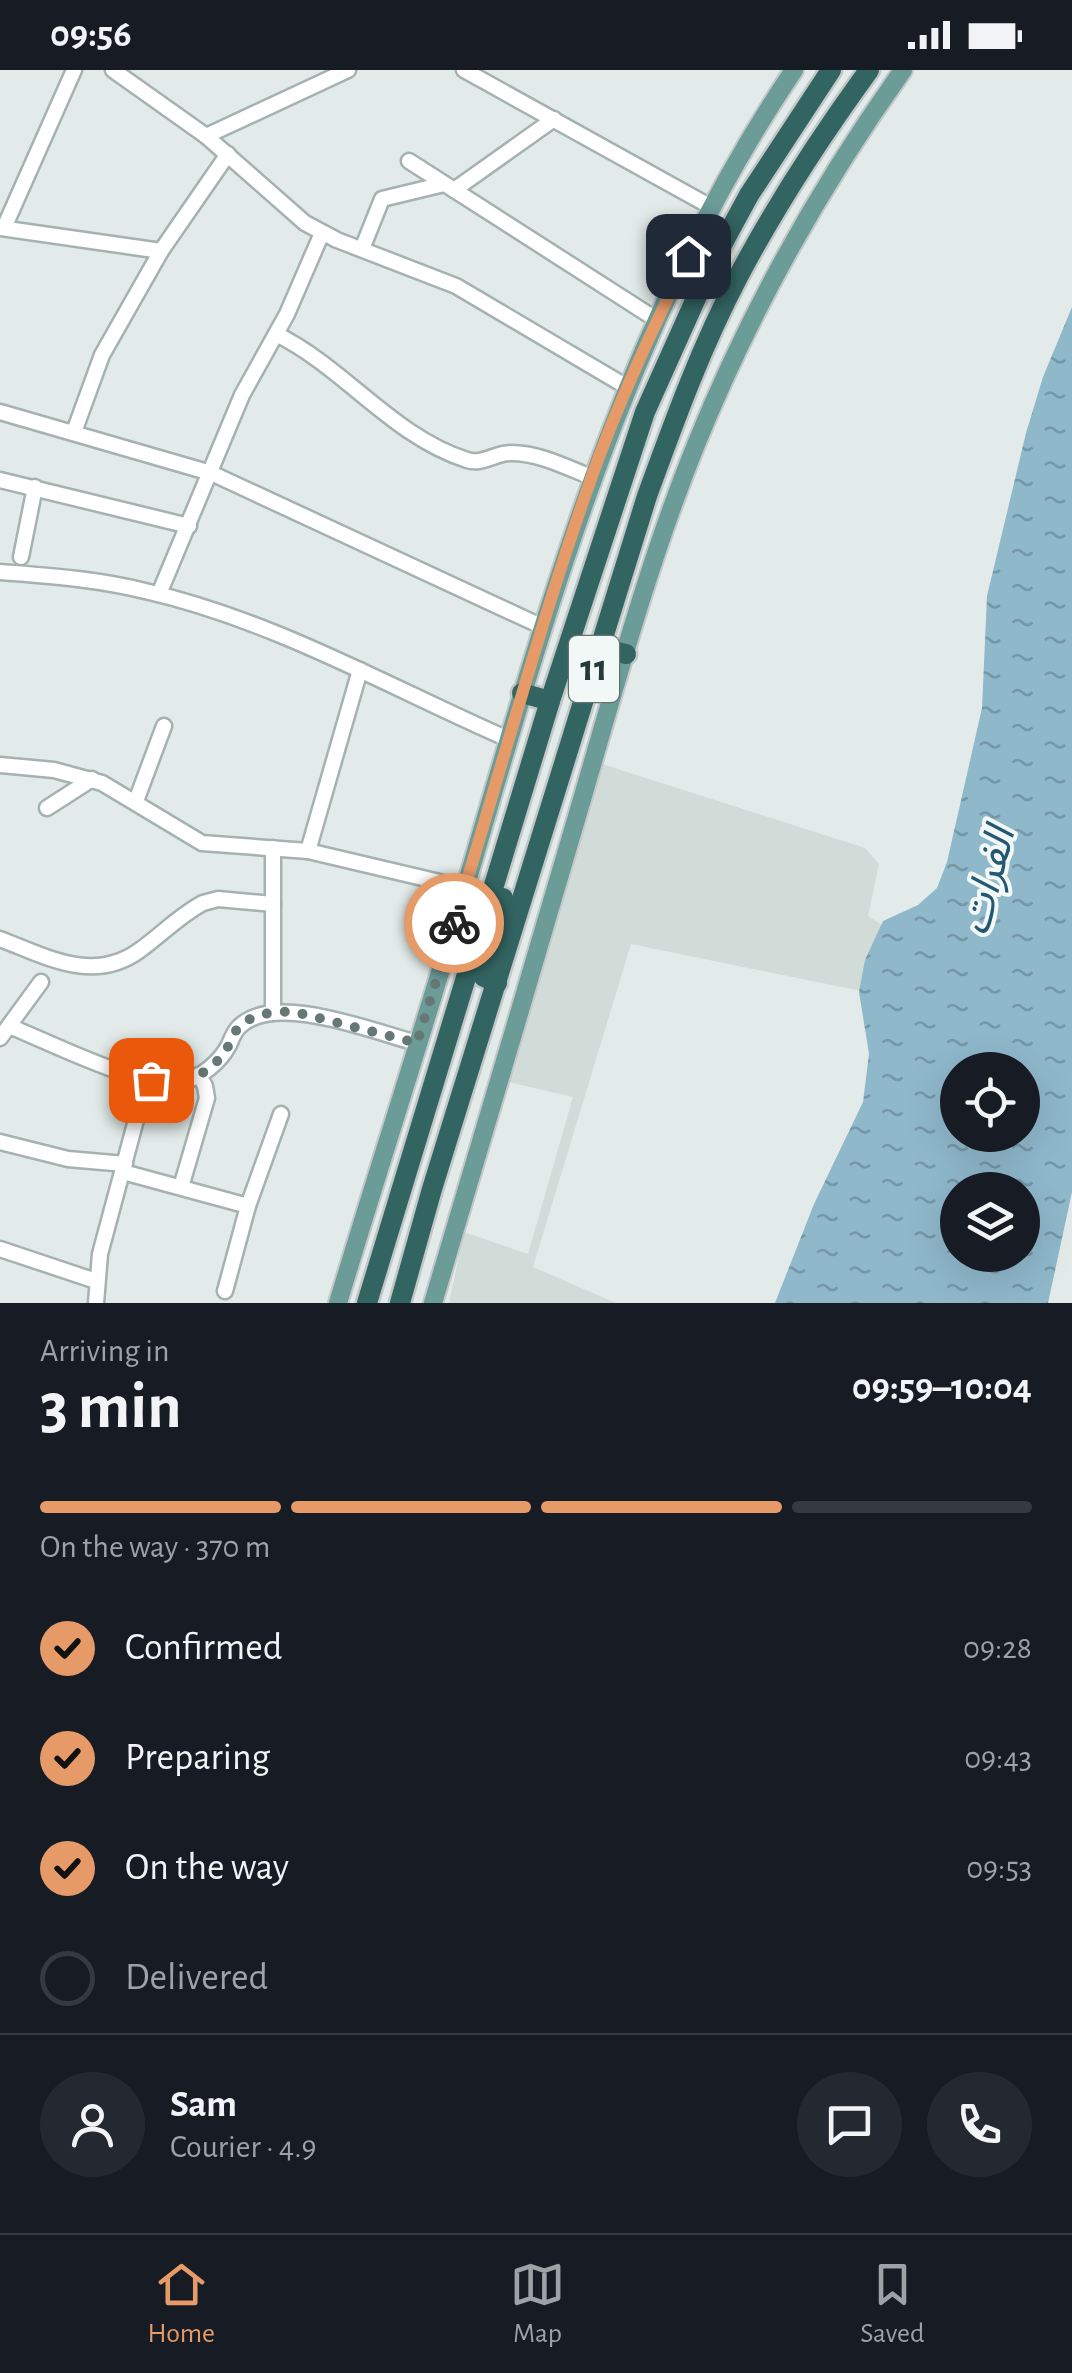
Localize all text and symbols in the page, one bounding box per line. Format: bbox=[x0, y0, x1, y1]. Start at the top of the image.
text: 09:56 bbox=[50, 16, 132, 54]
pin bbox=[646, 214, 731, 299]
icon: home bbox=[661, 229, 716, 284]
road number: 11 bbox=[569, 636, 619, 702]
water label: الفرات bbox=[954, 819, 1025, 940]
courier bbox=[404, 873, 504, 973]
icon: bike bbox=[427, 896, 482, 951]
pin bbox=[109, 1038, 194, 1123]
map controls bbox=[940, 1052, 1040, 1272]
button: locate bbox=[940, 1052, 1040, 1152]
icon: bag bbox=[124, 1053, 179, 1108]
button: layers bbox=[940, 1172, 1040, 1272]
text: Arriving in bbox=[40, 1335, 169, 1367]
text: 09:59–10:04 bbox=[852, 1369, 1032, 1407]
text: 3 min bbox=[40, 1375, 182, 1440]
text: On the way · 370 m bbox=[40, 1531, 270, 1563]
icon: check bbox=[40, 1621, 95, 1676]
text: Confirmed bbox=[125, 1629, 282, 1667]
text: 09:28 bbox=[963, 1632, 1032, 1664]
icon: check bbox=[40, 1731, 95, 1786]
text: Preparing bbox=[125, 1739, 270, 1777]
text: 09:43 bbox=[964, 1742, 1032, 1774]
icon: check bbox=[40, 1841, 95, 1896]
text: On the way bbox=[125, 1849, 289, 1887]
text: 09:53 bbox=[966, 1852, 1032, 1884]
text: Delivered bbox=[125, 1959, 268, 1997]
button: person bbox=[40, 2072, 145, 2177]
button: chat bbox=[797, 2072, 902, 2177]
button: phone bbox=[927, 2072, 1032, 2177]
text: Sam bbox=[170, 2086, 237, 2124]
text: Courier · 4.9 bbox=[170, 2131, 317, 2163]
tab: Home bbox=[148, 2257, 215, 2351]
tab: Map bbox=[510, 2257, 565, 2351]
tab: Saved bbox=[860, 2257, 924, 2351]

